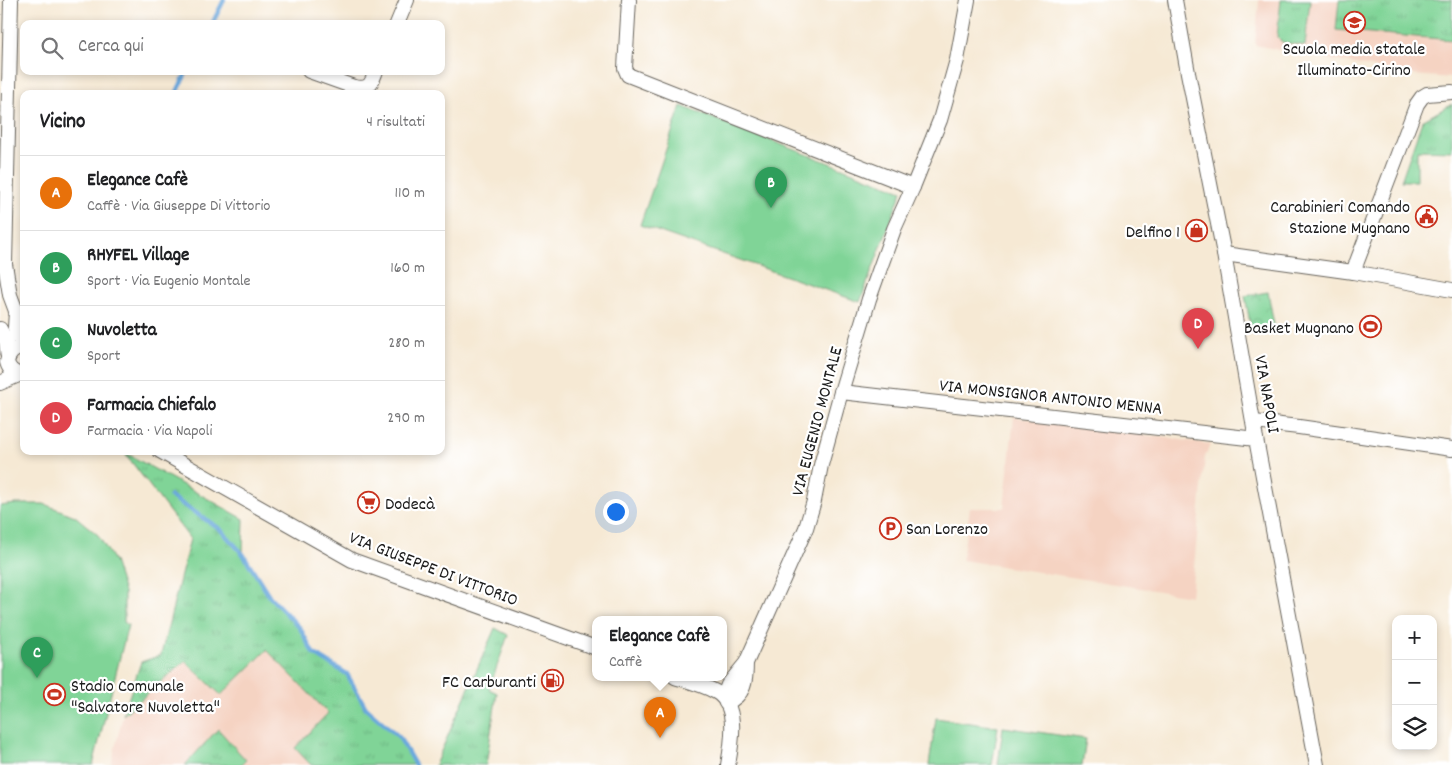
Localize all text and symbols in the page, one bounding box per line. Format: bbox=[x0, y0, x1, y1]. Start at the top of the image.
school or university icon: Scuola media statale Illuminato-Cirino bbox=[1342, 11, 1366, 35]
search box bbox=[20, 20, 445, 75]
icon: search bbox=[38, 34, 66, 62]
text: Cerca qui bbox=[78, 34, 144, 61]
place label: Scuola media statale Illuminato-Cirino bbox=[1283, 38, 1425, 84]
text: Vicino bbox=[40, 108, 85, 138]
text: 4 risultati bbox=[366, 111, 425, 134]
pin: B bbox=[755, 167, 787, 208]
text: Elegance Cafè bbox=[87, 168, 188, 195]
text: A bbox=[52, 182, 60, 205]
text: 110 m bbox=[395, 182, 425, 205]
text: Caffè · Via Giuseppe Di Vittorio bbox=[87, 195, 270, 218]
place label: Carabinieri Comando Stazione Mugnano bbox=[1270, 196, 1410, 242]
public building icon: Carabinieri Comando Stazione Mugnano bbox=[1414, 204, 1438, 228]
shop icon: Delfino 1 bbox=[1184, 219, 1208, 243]
place label: Delfino 1 bbox=[1126, 221, 1180, 246]
text: RHYFEL Village bbox=[87, 243, 189, 270]
text: B bbox=[52, 257, 60, 280]
text: 160 m bbox=[390, 257, 425, 280]
text: Sport · Via Eugenio Montale bbox=[87, 270, 251, 293]
pin: D bbox=[1182, 308, 1214, 349]
sports icon: Basket Mugnano bbox=[1358, 315, 1382, 339]
place label: Basket Mugnano bbox=[1244, 317, 1354, 342]
text: Nuvoletta bbox=[87, 318, 157, 345]
text: C bbox=[52, 332, 60, 355]
text: 280 m bbox=[388, 332, 425, 355]
street label: VIA EUGENIO MONTALE bbox=[786, 344, 850, 499]
text: Sport bbox=[87, 345, 120, 368]
street label: VIA NAPOLI bbox=[1246, 354, 1285, 436]
street label: VIA MONSIGNOR ANTONIO MENNA bbox=[938, 374, 1164, 423]
text: Farmacia Chiefalo bbox=[87, 393, 216, 420]
text: D bbox=[52, 407, 60, 430]
text: 290 m bbox=[387, 407, 425, 430]
text: Farmacia · Via Napoli bbox=[87, 420, 212, 443]
supermarket icon: Dodecà bbox=[357, 491, 381, 515]
place label: Dodecà bbox=[385, 493, 435, 518]
your location bbox=[603, 499, 629, 525]
parking icon: San Lorenzo bbox=[878, 516, 902, 540]
place label: San Lorenzo bbox=[906, 518, 988, 543]
street label: VIA GIUSEPPE DI VITTORIO bbox=[345, 527, 521, 614]
map controls bbox=[1392, 615, 1437, 750]
button: + bbox=[1392, 615, 1437, 660]
popup bbox=[592, 616, 727, 681]
text: Elegance Cafè bbox=[609, 624, 710, 651]
pin: C bbox=[21, 637, 53, 678]
text: Caffè bbox=[609, 651, 642, 674]
button: − bbox=[1392, 660, 1437, 705]
fuel station icon: FC Carburanti bbox=[540, 669, 564, 693]
place label: FC Carburanti bbox=[442, 671, 536, 696]
place label: Stadio Comunale "Salvatore Nuvoletta" bbox=[71, 675, 220, 721]
sports icon: Stadio Comunale "Salvatore Nuvoletta" bbox=[43, 683, 67, 707]
pin: A bbox=[644, 697, 676, 738]
button: layers bbox=[1392, 705, 1437, 750]

